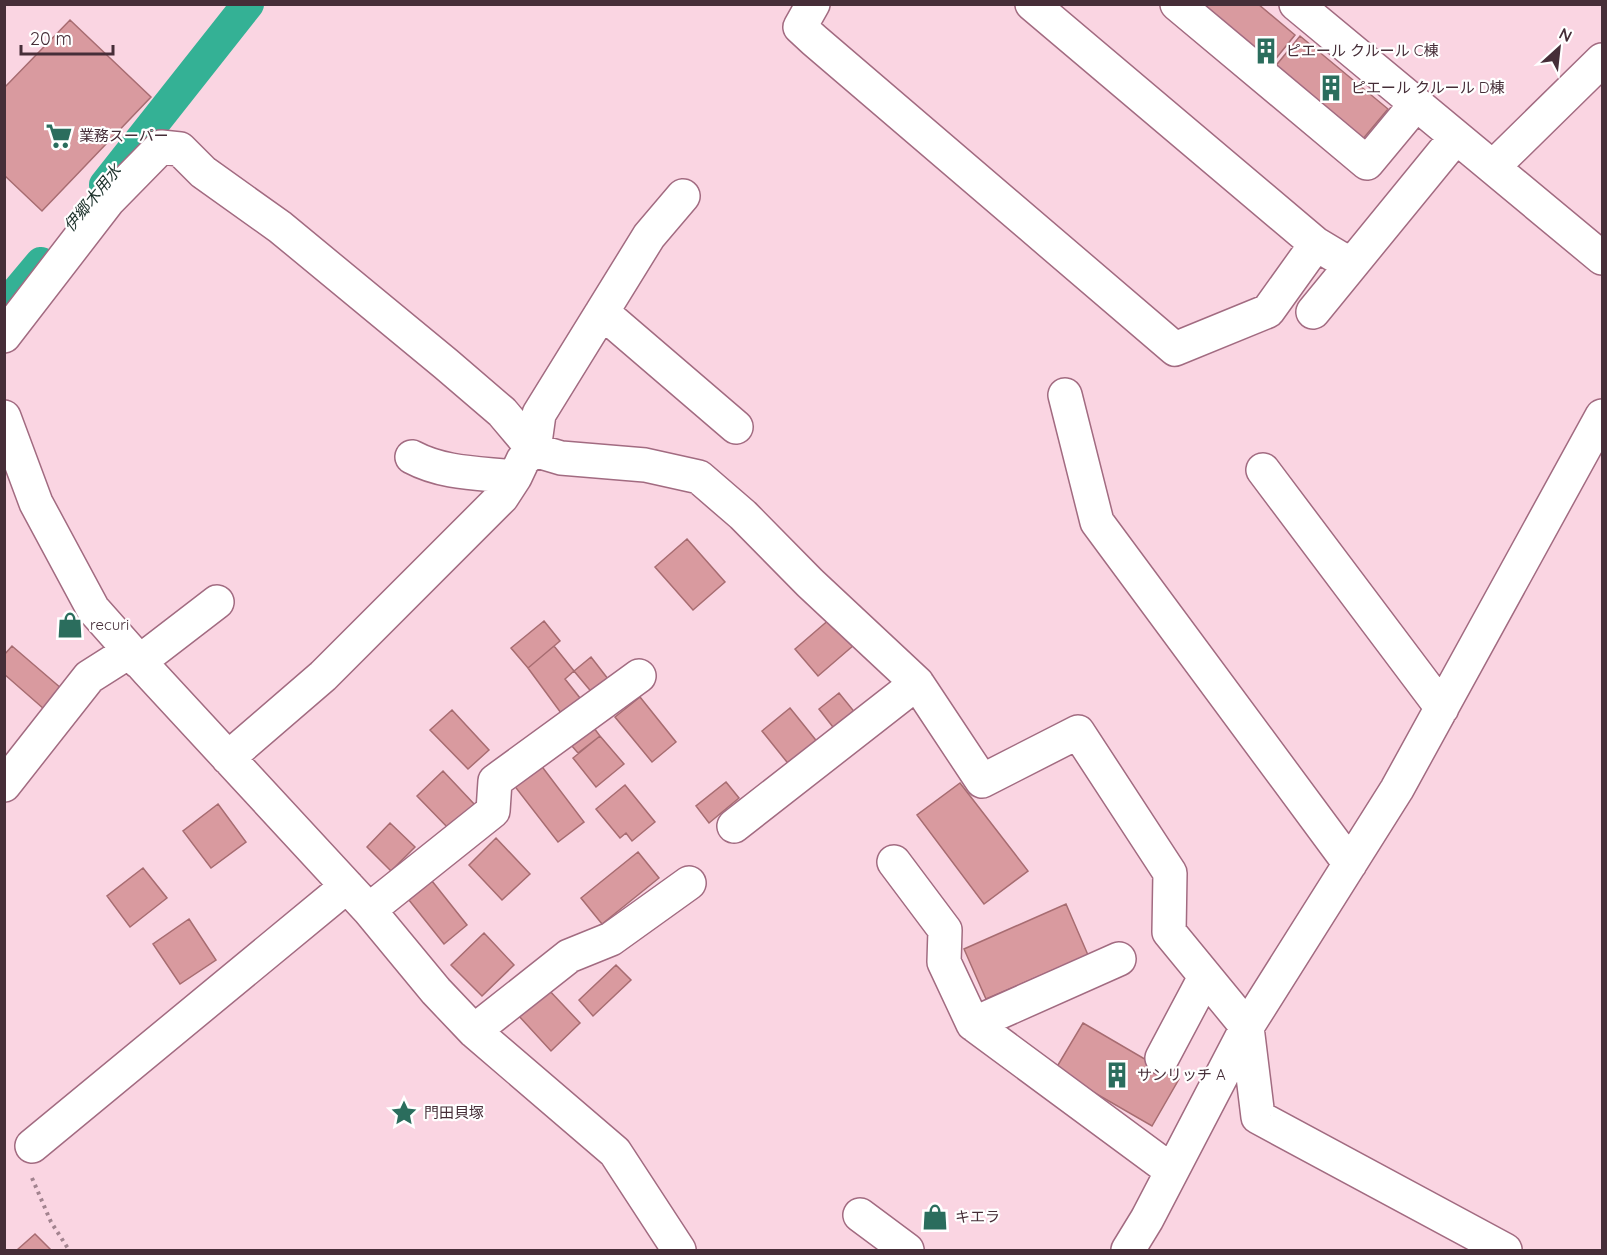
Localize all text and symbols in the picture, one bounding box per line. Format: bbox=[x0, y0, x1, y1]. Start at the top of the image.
scale bar bbox=[21, 18, 112, 56]
north arrow bbox=[1529, 18, 1589, 78]
text: N bbox=[1556, 23, 1576, 46]
text: 20 m bbox=[30, 27, 72, 50]
building icon: ピエール クルール C棟 bbox=[1251, 36, 1281, 66]
place label: ピエール クルール C棟 bbox=[1286, 41, 1439, 60]
building icon: ピエール クルール D棟 bbox=[1316, 73, 1346, 103]
place label: ピエール クルール D棟 bbox=[1351, 78, 1505, 97]
supermarket icon: 業務スーパー bbox=[44, 121, 74, 151]
place label: 業務スーパー bbox=[79, 126, 169, 145]
water label: 伊郷木用水 bbox=[59, 159, 126, 235]
shop icon: recuri bbox=[55, 610, 85, 640]
place label: recuri bbox=[90, 615, 129, 634]
building icon: サンリッチ A bbox=[1102, 1060, 1132, 1090]
place label: サンリッチ A bbox=[1137, 1065, 1226, 1084]
place icon: 門田貝塚 bbox=[389, 1098, 419, 1128]
place label: 門田貝塚 bbox=[424, 1103, 484, 1122]
shop icon: キエラ bbox=[920, 1202, 950, 1232]
place label: キエラ bbox=[955, 1207, 1000, 1226]

